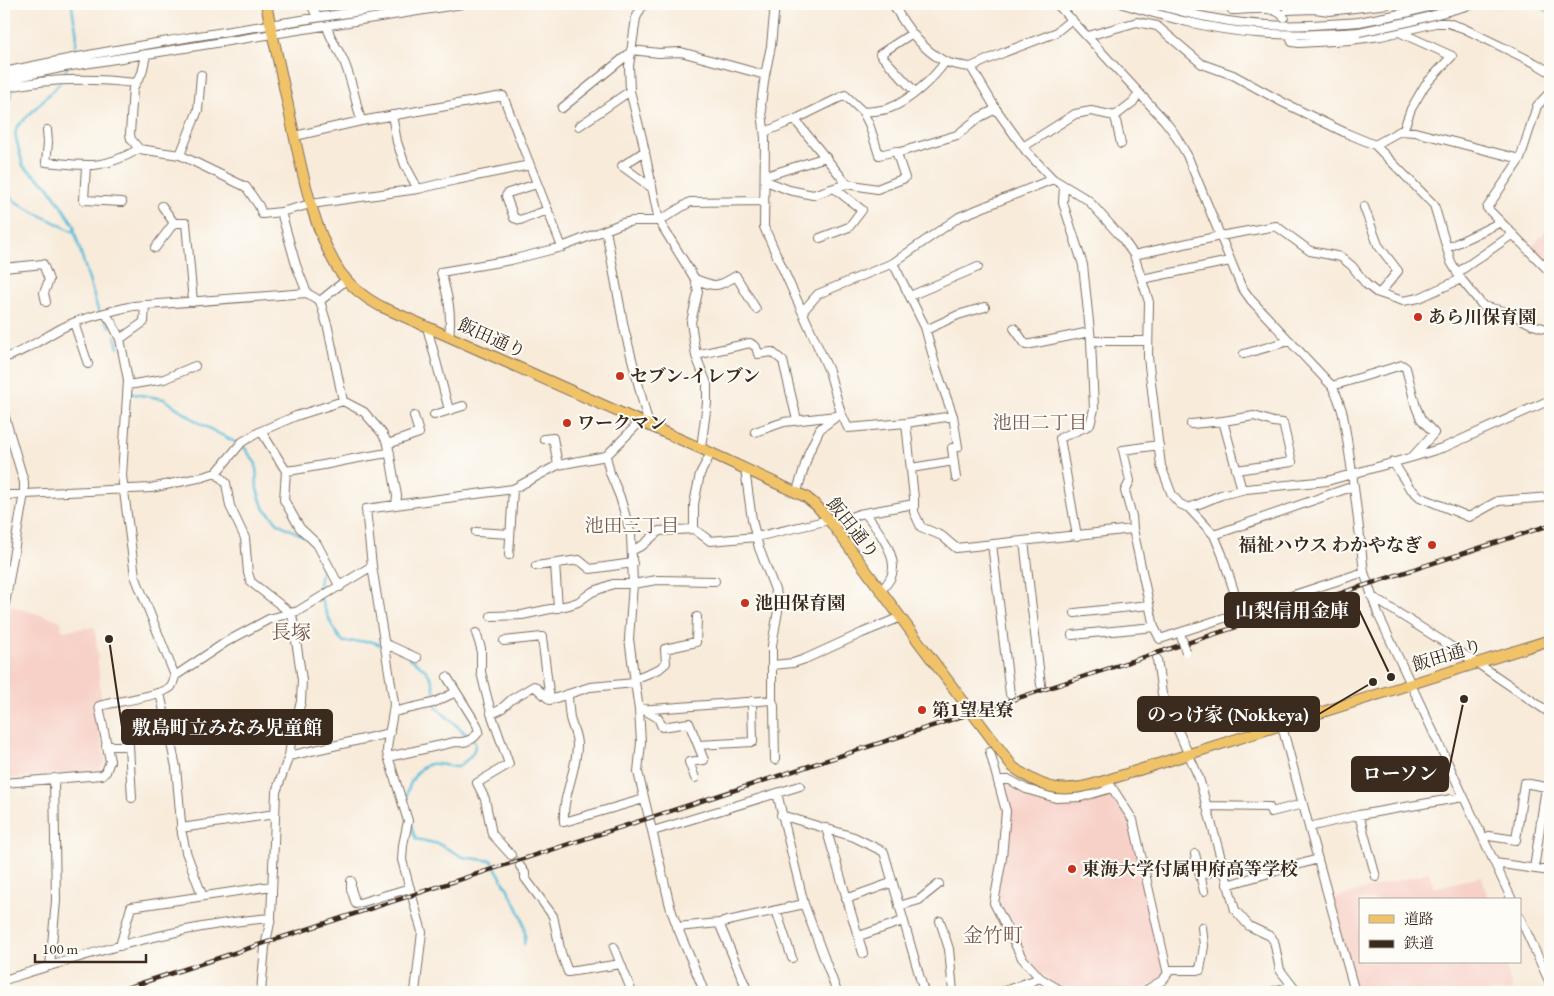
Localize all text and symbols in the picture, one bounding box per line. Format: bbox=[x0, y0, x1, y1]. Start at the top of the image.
place label: あら川保育園 bbox=[1428, 305, 1536, 328]
marker: あら川保育園 bbox=[1412, 311, 1424, 323]
street label: 飯田通り bbox=[455, 312, 530, 363]
place label: セブン-イレブン bbox=[630, 364, 760, 387]
marker: セブン-イレブン bbox=[614, 370, 626, 382]
district label: 池田二丁目 bbox=[992, 410, 1088, 435]
place label: ワークマン bbox=[577, 411, 667, 434]
marker: ワークマン bbox=[561, 417, 573, 429]
street label: 飯田通り bbox=[822, 492, 885, 563]
district label: 池田三丁目 bbox=[584, 513, 680, 538]
place label: 福祉ハウス わかやなぎ bbox=[1238, 533, 1422, 556]
marker: 福祉ハウス わかやなぎ bbox=[1426, 539, 1438, 551]
place label: 池田保育園 bbox=[755, 591, 845, 614]
callout: 山梨信用金庫 bbox=[1225, 593, 1359, 627]
marker: 池田保育園 bbox=[739, 597, 751, 609]
text: 山梨信用金庫 bbox=[1235, 598, 1349, 623]
district label: 長塚 bbox=[271, 619, 311, 645]
street label: 飯田通り bbox=[1409, 633, 1485, 676]
callout: のっけ家 (Nokkeya) bbox=[1138, 697, 1319, 731]
place label: 第1望星寮 bbox=[932, 698, 1014, 721]
text: のっけ家 (Nokkeya) bbox=[1147, 702, 1309, 727]
marker: 第1望星寮 bbox=[916, 704, 928, 716]
callout: 敷島町立みなみ児童館 bbox=[122, 710, 332, 744]
text: 敷島町立みなみ児童館 bbox=[132, 715, 322, 740]
callout: ローソン bbox=[1352, 757, 1448, 791]
text: ローソン bbox=[1362, 761, 1438, 786]
place label: 東海大学付属甲府高等学校 bbox=[1082, 857, 1298, 880]
marker: 東海大学付属甲府高等学校 bbox=[1066, 863, 1078, 875]
legend bbox=[1359, 898, 1522, 964]
text: 道路 bbox=[1404, 909, 1434, 928]
district label: 金竹町 bbox=[963, 922, 1023, 948]
scale bar bbox=[35, 931, 146, 963]
text: 鉄道 bbox=[1404, 933, 1434, 952]
text: 100 m bbox=[42, 939, 79, 958]

